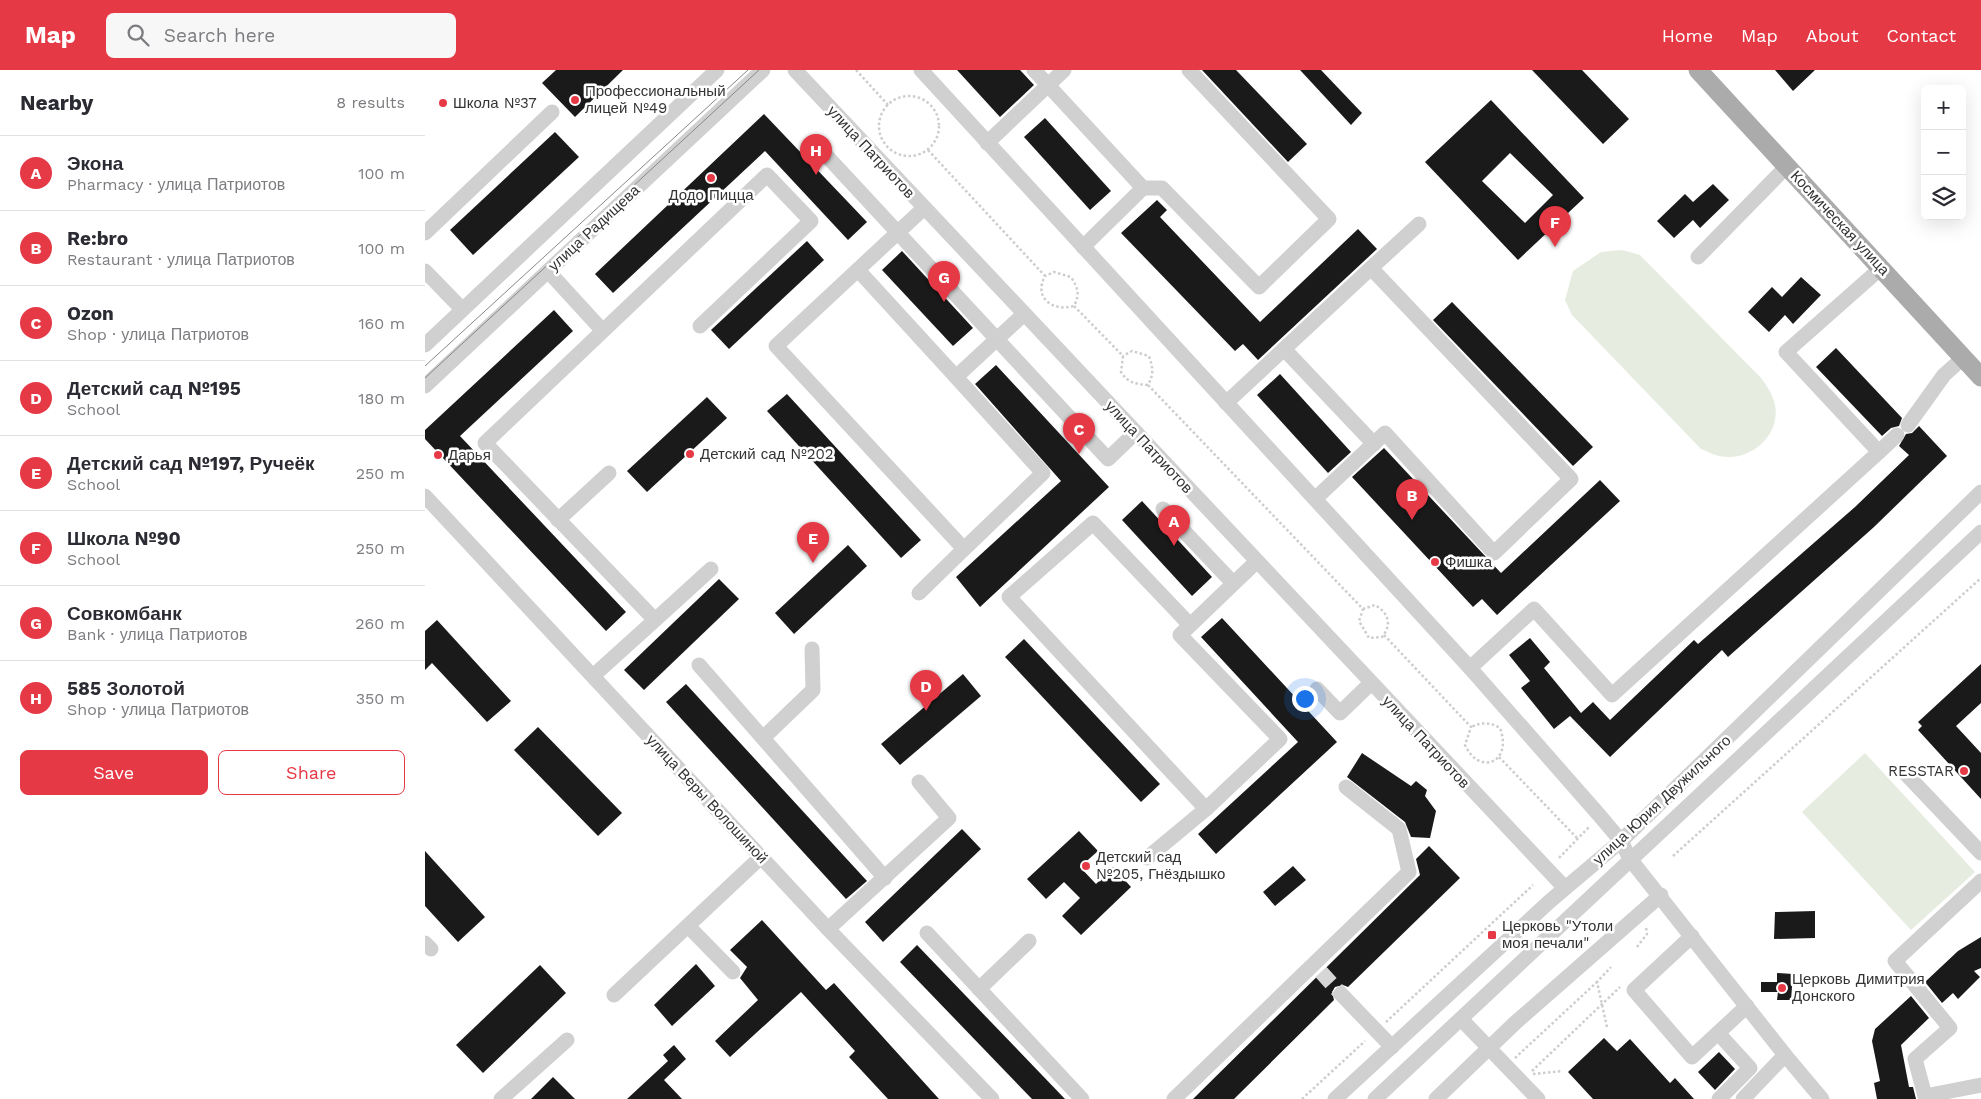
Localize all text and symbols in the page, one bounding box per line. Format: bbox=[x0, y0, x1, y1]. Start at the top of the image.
search box bbox=[106, 13, 456, 58]
text: Map bbox=[25, 21, 76, 49]
icon: search bbox=[124, 21, 152, 49]
text: Search here bbox=[164, 24, 275, 47]
text: Home bbox=[1662, 25, 1713, 46]
text: Map bbox=[1741, 25, 1778, 46]
text: About bbox=[1806, 25, 1858, 46]
text: Contact bbox=[1886, 25, 1956, 46]
place label: Профессиональный лицей №49 bbox=[585, 82, 726, 117]
map controls bbox=[1921, 85, 1966, 220]
button: + bbox=[1921, 85, 1966, 130]
text: Nearby bbox=[20, 90, 93, 115]
text: 8 results bbox=[336, 93, 405, 112]
place label: Школа №37 bbox=[453, 94, 537, 112]
marker: Профессиональный лицей №49 bbox=[569, 94, 581, 106]
marker: Школа №37 bbox=[437, 97, 449, 109]
street label: улица Патриотов bbox=[824, 102, 918, 202]
button: − bbox=[1921, 130, 1966, 175]
pin: H bbox=[800, 134, 832, 175]
text: Экона bbox=[67, 152, 123, 175]
text: A bbox=[31, 164, 41, 183]
text: 100 m bbox=[358, 164, 405, 183]
street label: Космическая улица bbox=[1787, 167, 1894, 280]
marker: Додо Пицца bbox=[705, 172, 717, 184]
text: Pharmacy · улица Патриотов bbox=[67, 175, 285, 194]
button: layers bbox=[1921, 175, 1966, 220]
street label: улица Радищева bbox=[545, 181, 644, 275]
place label: Додо Пицца bbox=[668, 186, 754, 204]
pin: F bbox=[1539, 206, 1571, 247]
text: Re:bro bbox=[67, 227, 128, 250]
text: B bbox=[31, 239, 41, 258]
text: 100 m bbox=[358, 239, 405, 258]
text: Restaurant · улица Патриотов bbox=[67, 250, 295, 269]
pin: G bbox=[928, 261, 960, 302]
text: Ozon bbox=[67, 302, 114, 325]
text: C bbox=[31, 314, 41, 333]
text: 160 m bbox=[358, 314, 405, 333]
text: Shop · улица Патриотов bbox=[67, 325, 249, 344]
text: Детский сад №195 bbox=[67, 377, 241, 400]
text: D bbox=[30, 389, 42, 408]
text: 180 m bbox=[358, 389, 405, 408]
street label: улица Патриотов bbox=[1102, 397, 1196, 497]
text: School bbox=[67, 400, 120, 419]
pin: C bbox=[1063, 413, 1095, 454]
place label: Детский сад №202 bbox=[700, 445, 834, 463]
place label: Дарья bbox=[448, 446, 491, 464]
marker: Детский сад №202 bbox=[684, 448, 696, 460]
marker: Дарья bbox=[432, 449, 444, 461]
text: Детский сад №197, Ручеёк bbox=[67, 452, 315, 475]
text: E bbox=[31, 464, 41, 483]
text: 250 m bbox=[356, 464, 405, 483]
text: School bbox=[67, 475, 120, 494]
pin: B bbox=[1396, 479, 1428, 520]
pin: A bbox=[1158, 505, 1190, 546]
pin: E bbox=[797, 522, 829, 563]
text: Школа №90 bbox=[67, 527, 181, 550]
text: F bbox=[31, 539, 41, 558]
text: 250 m bbox=[356, 539, 405, 558]
text: School bbox=[67, 550, 120, 569]
place label: Фишка bbox=[1445, 553, 1493, 571]
marker: Фишка bbox=[1429, 556, 1441, 568]
text: Совкомбанк bbox=[67, 602, 182, 625]
text: G bbox=[30, 614, 42, 633]
text: 260 m bbox=[355, 614, 405, 633]
text: Bank · улица Патриотов bbox=[67, 625, 247, 644]
pin: D bbox=[910, 670, 942, 711]
text: 585 Золотой bbox=[67, 677, 185, 700]
your location bbox=[1292, 686, 1318, 712]
text: H bbox=[30, 689, 42, 708]
text: 350 m bbox=[356, 689, 405, 708]
street label: улица Патриотов bbox=[1379, 692, 1473, 792]
text: Shop · улица Патриотов bbox=[67, 700, 249, 719]
street label: улица Веры Волошиной bbox=[643, 731, 771, 867]
street label: улица Юрия Двужильного bbox=[1589, 731, 1735, 869]
button: Save bbox=[20, 750, 208, 795]
button: Share bbox=[218, 750, 405, 795]
place label: RESSTAR bbox=[1888, 762, 1954, 780]
marker: RESSTAR bbox=[1958, 765, 1970, 777]
place label: Детский сад №205, Гнёздышко bbox=[1096, 848, 1225, 883]
marker: Детский сад №205, Гнёздышко bbox=[1080, 860, 1092, 872]
place label: Церковь "Утоли моя печали" bbox=[1502, 917, 1613, 952]
marker: Церковь "Утоли моя печали" bbox=[1486, 929, 1498, 941]
place label: Церковь Димитрия Донского bbox=[1792, 970, 1925, 1005]
marker: Церковь Димитрия Донского bbox=[1776, 982, 1788, 994]

